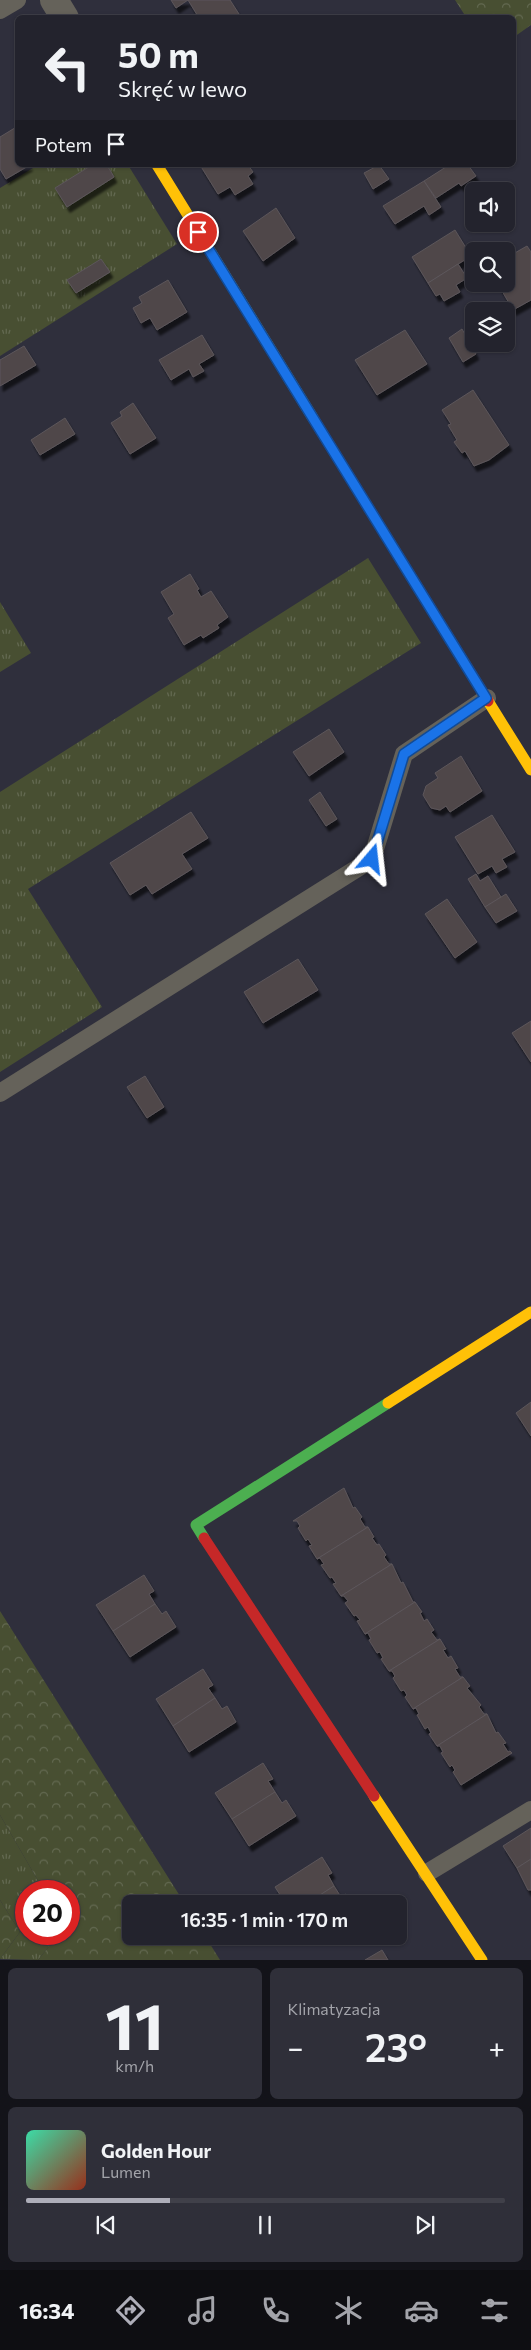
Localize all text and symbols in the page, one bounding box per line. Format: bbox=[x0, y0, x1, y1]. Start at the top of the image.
text: 50 m bbox=[118, 32, 199, 75]
icon: left bbox=[35, 35, 100, 100]
text: Skręć w lewo bbox=[118, 75, 247, 102]
icon: arrive bbox=[102, 130, 130, 158]
text: Potem bbox=[35, 133, 92, 156]
map controls bbox=[465, 182, 515, 352]
button: sound bbox=[465, 182, 515, 232]
pin bbox=[177, 211, 219, 253]
icon: arrive bbox=[184, 218, 212, 246]
button: search bbox=[465, 242, 515, 292]
button: layers bbox=[465, 302, 515, 352]
position arrow bbox=[345, 832, 397, 884]
speed limit sign: 20 bbox=[15, 1880, 80, 1945]
text: 16:35 · 1 min · 170 m bbox=[181, 1908, 348, 1931]
text: 11 bbox=[105, 1984, 164, 2063]
text: Klimatyzacja bbox=[288, 1999, 380, 2018]
text: 23° bbox=[365, 2023, 427, 2070]
text: − bbox=[288, 2030, 303, 2064]
text: + bbox=[489, 2030, 505, 2064]
text: km/h bbox=[115, 2056, 154, 2075]
text: Golden Hour bbox=[101, 2139, 211, 2162]
text: Lumen bbox=[101, 2162, 151, 2181]
icon: previous bbox=[92, 2211, 120, 2239]
icon: pause bbox=[251, 2211, 279, 2239]
icon: next bbox=[411, 2211, 439, 2239]
icon: directions bbox=[113, 2293, 148, 2328]
icon: music bbox=[185, 2293, 220, 2328]
icon: phone bbox=[258, 2293, 293, 2328]
icon: climate bbox=[331, 2293, 366, 2328]
icon: car bbox=[404, 2293, 439, 2328]
icon: filters bbox=[477, 2293, 512, 2328]
text: 16:34 bbox=[19, 2297, 75, 2324]

